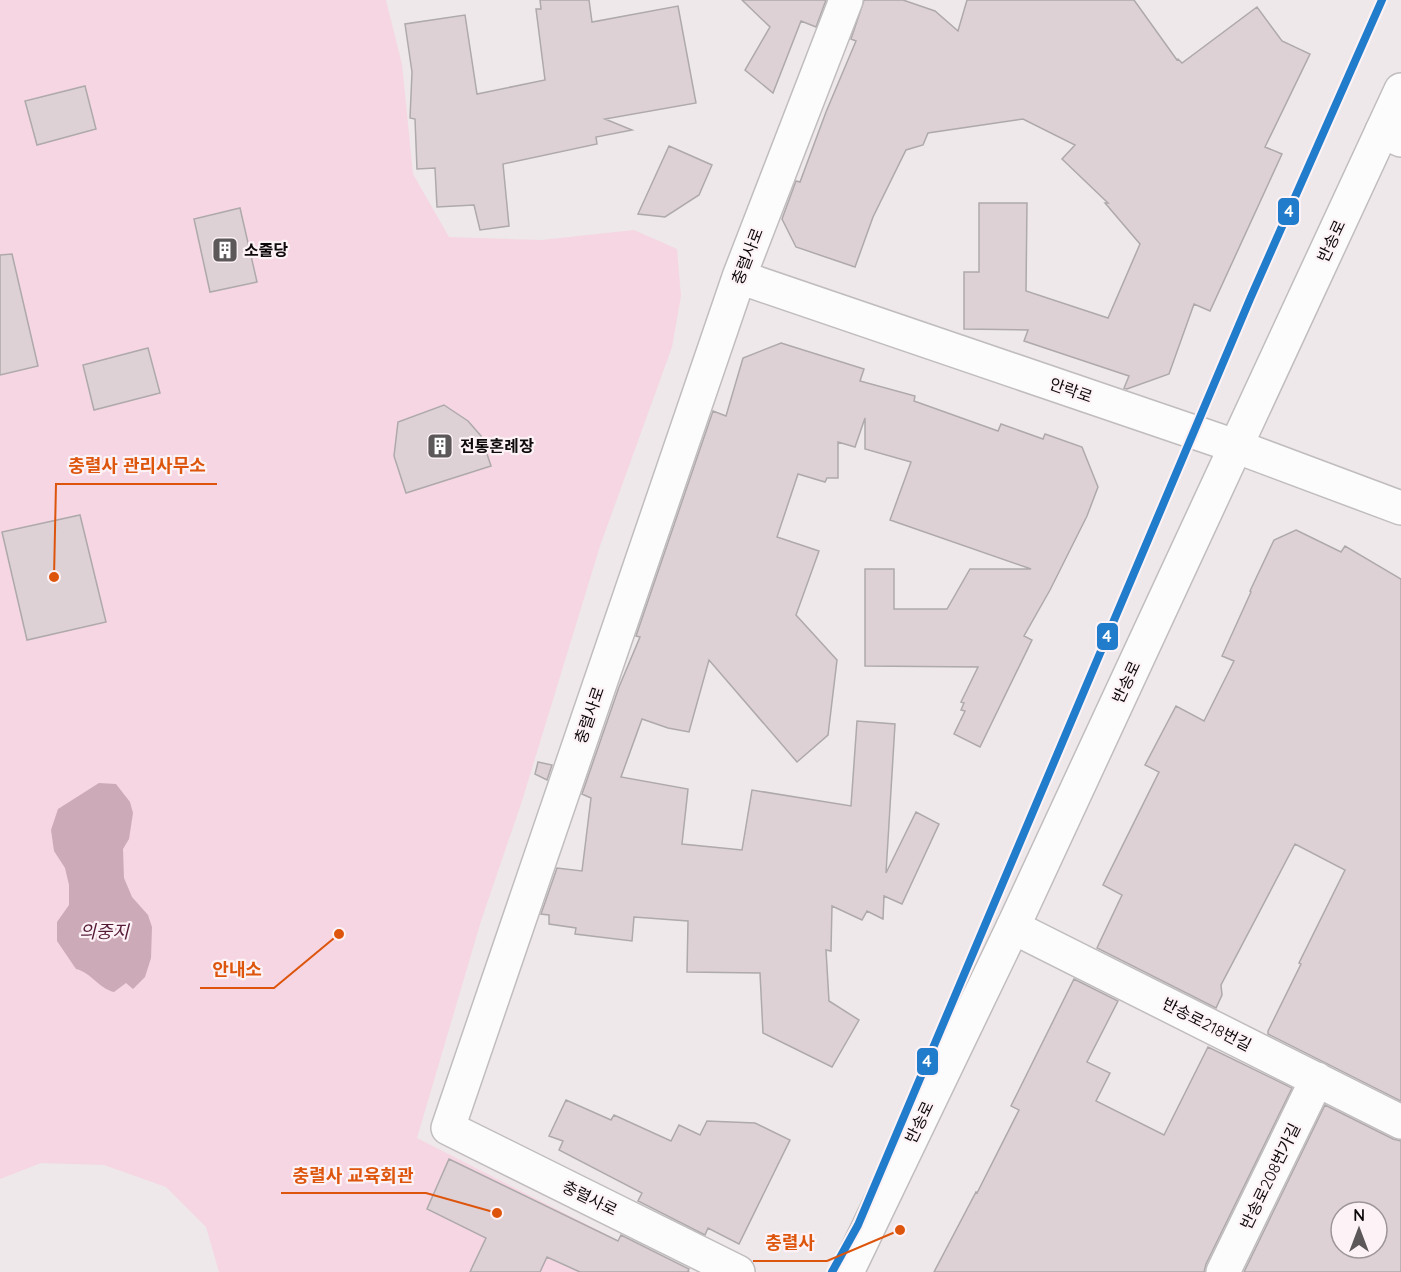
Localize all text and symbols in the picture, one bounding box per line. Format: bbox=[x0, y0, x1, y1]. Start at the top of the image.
line badge: 4 bbox=[1277, 197, 1300, 226]
text: 4 bbox=[1284, 201, 1294, 221]
street label: 반송로 bbox=[1313, 217, 1350, 265]
street label: 충렬사로 bbox=[727, 225, 767, 287]
building icon: 소줄당 bbox=[210, 235, 240, 265]
place label: 소줄당 bbox=[244, 240, 288, 260]
street label: 안락로 bbox=[1047, 373, 1095, 407]
building icon: 전통혼례장 bbox=[425, 431, 455, 461]
place label: 전통혼례장 bbox=[460, 436, 534, 456]
callout: 충렬사 관리사무소 bbox=[56, 448, 217, 484]
text: 충렬사 관리사무소 bbox=[68, 454, 206, 477]
line badge: 4 bbox=[1096, 622, 1119, 651]
text: 4 bbox=[1102, 626, 1112, 646]
street label: 반송로 bbox=[1108, 658, 1145, 706]
street label: 충렬사로 bbox=[570, 684, 608, 746]
water label: 의중지 bbox=[79, 920, 130, 943]
callout: 안내소 bbox=[200, 952, 274, 988]
text: 안내소 bbox=[212, 958, 262, 981]
street label: 반송로218번길 bbox=[1159, 993, 1255, 1055]
line badge: 4 bbox=[916, 1047, 939, 1076]
text: 4 bbox=[922, 1051, 932, 1071]
street label: 반송로 bbox=[900, 1098, 938, 1146]
street label: 반송로208번가길 bbox=[1236, 1120, 1304, 1232]
callout: 충렬사 교육회관 bbox=[281, 1157, 426, 1193]
text: 충렬사 교육회관 bbox=[293, 1164, 414, 1187]
street label: 충렬사로 bbox=[559, 1176, 621, 1220]
north arrow bbox=[1329, 1200, 1389, 1260]
text: N bbox=[1353, 1205, 1365, 1225]
callout: 충렬사 bbox=[753, 1225, 827, 1261]
text: 충렬사 bbox=[765, 1231, 815, 1254]

